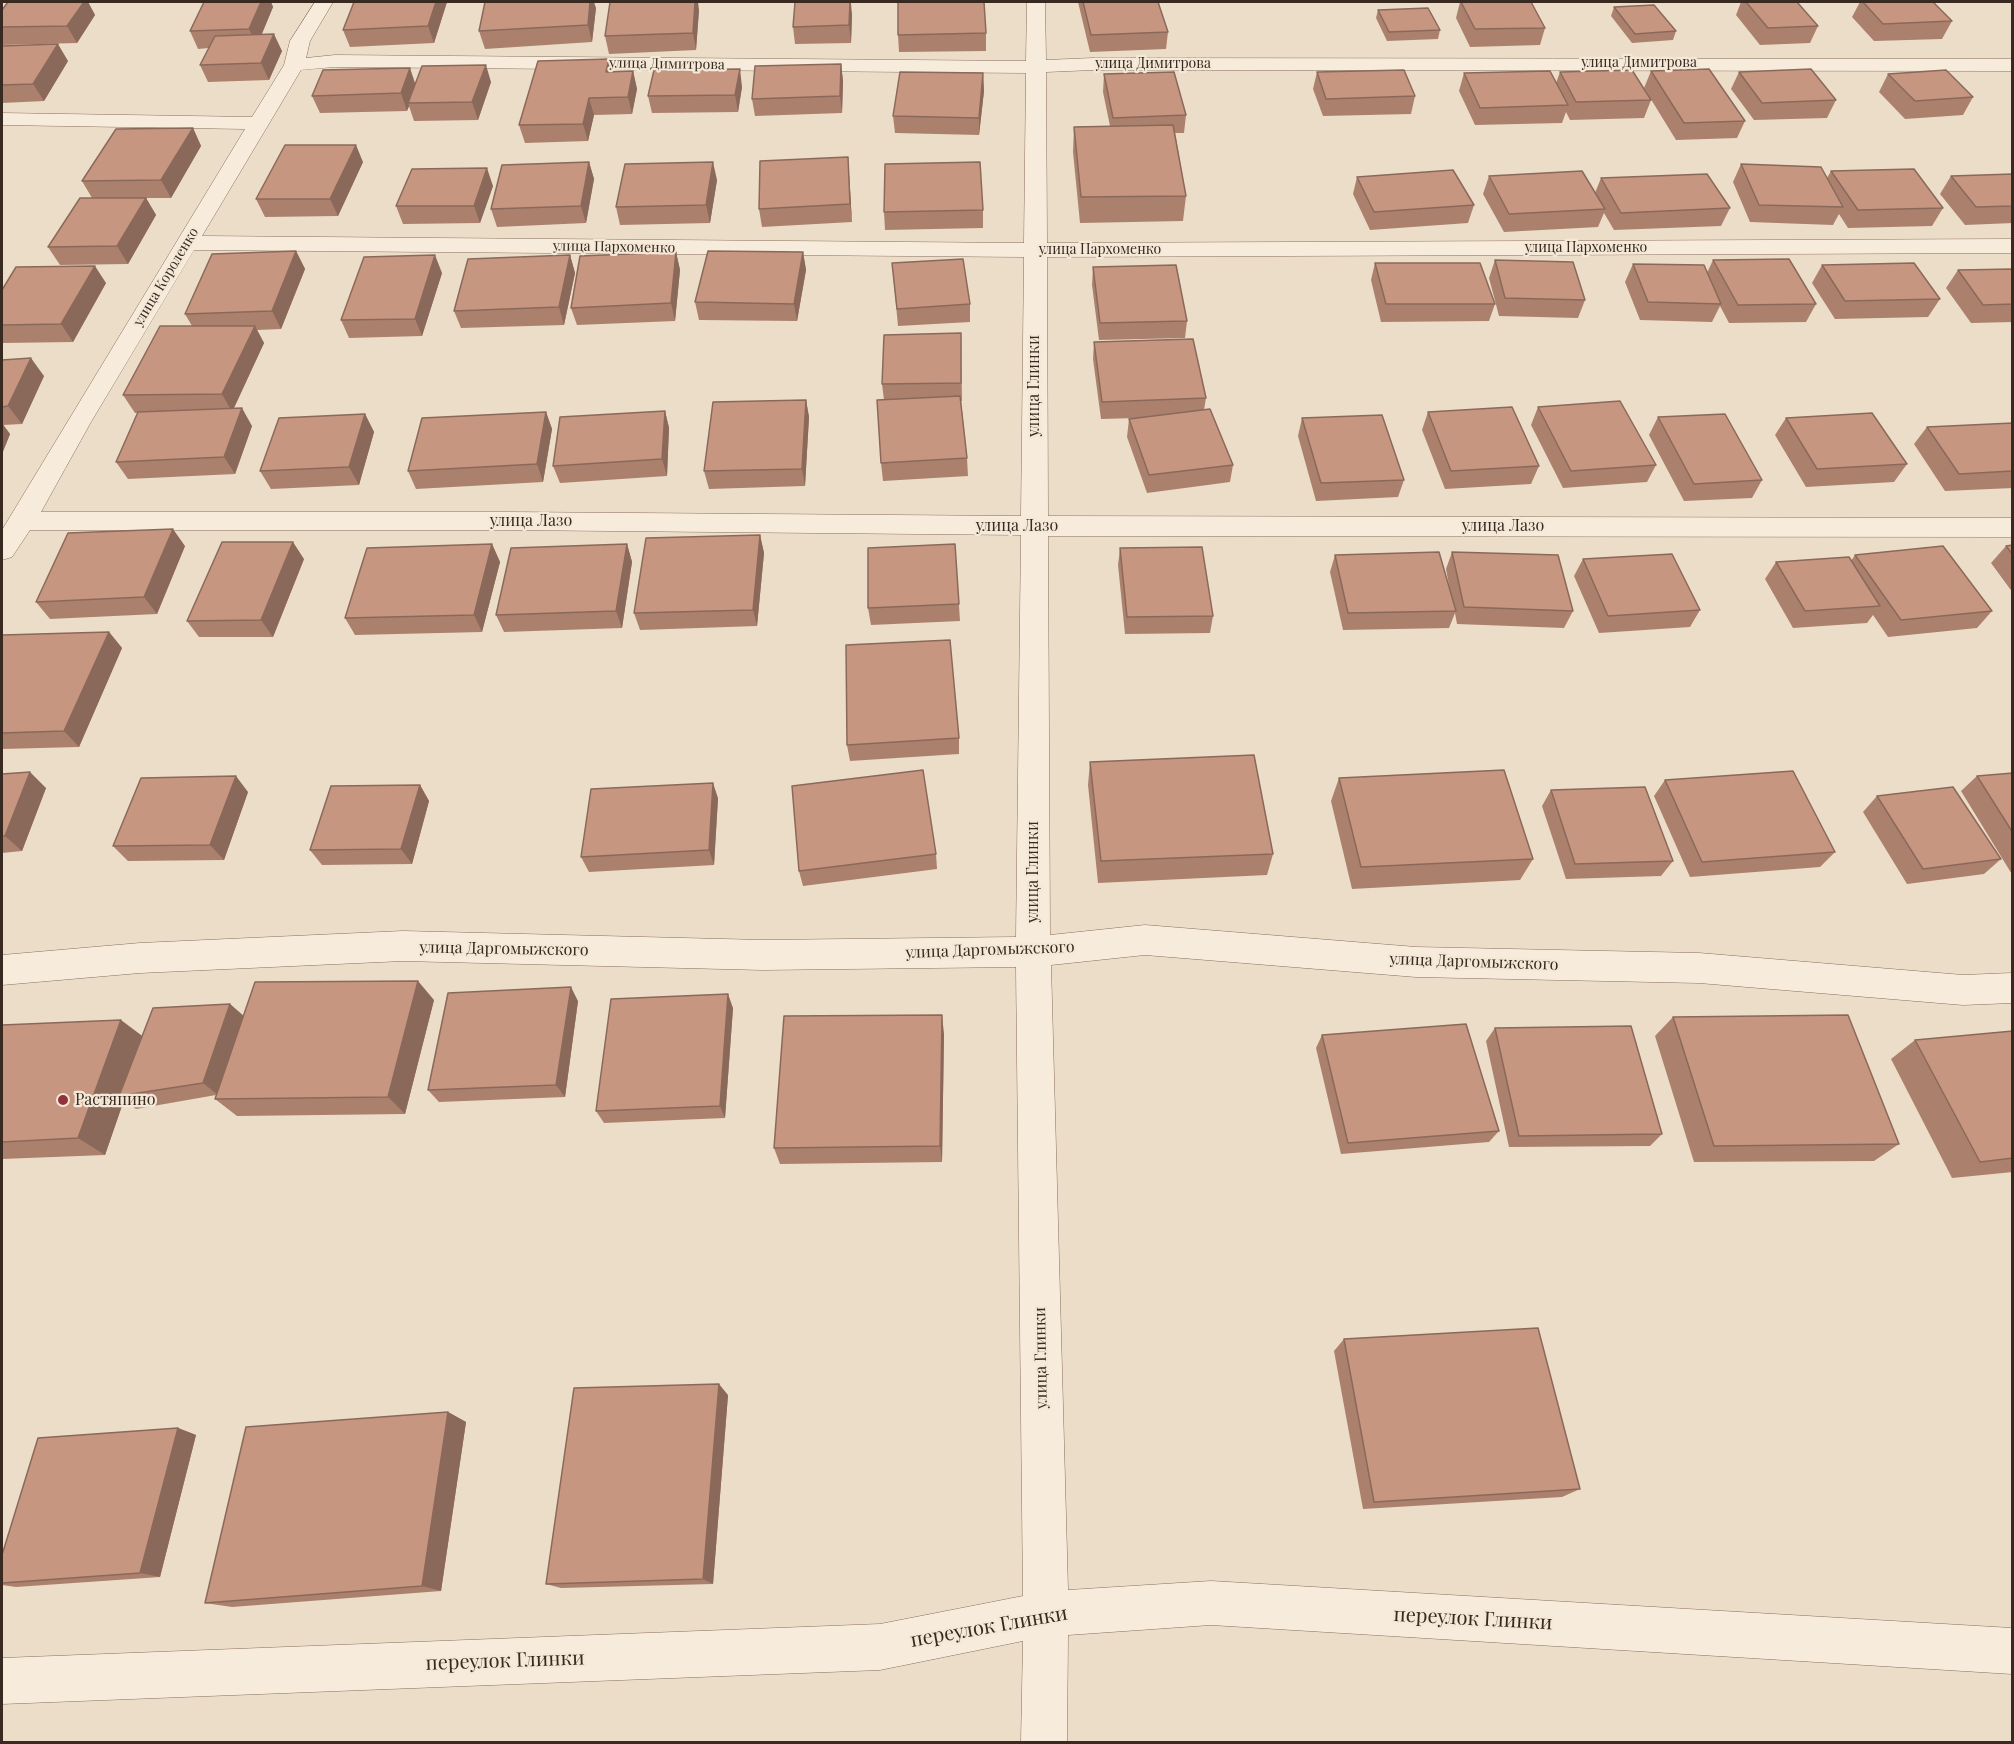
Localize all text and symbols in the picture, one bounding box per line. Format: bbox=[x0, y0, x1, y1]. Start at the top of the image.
street label: улица Димитрова bbox=[609, 55, 725, 73]
street label: улица Димитрова bbox=[1581, 55, 1697, 71]
street label: улица Димитрова bbox=[1095, 56, 1211, 72]
street label: улица Короленко bbox=[130, 225, 202, 329]
street label: улица Пархоменко bbox=[553, 238, 675, 256]
street label: улица Пархоменко bbox=[1525, 240, 1647, 256]
street label: улица Пархоменко bbox=[1039, 242, 1161, 258]
street label: улица Глинки bbox=[1024, 335, 1044, 437]
street label: улица Лазо bbox=[490, 511, 572, 531]
street label: улица Лазо bbox=[976, 516, 1058, 536]
street label: улица Лазо bbox=[1462, 516, 1544, 536]
street label: улица Глинки bbox=[1023, 821, 1043, 923]
street label: улица Даргомыжского bbox=[905, 937, 1075, 963]
street label: улица Даргомыжского bbox=[419, 938, 589, 960]
street label: улица Даргомыжского bbox=[1389, 949, 1559, 975]
place label: Растяпино bbox=[75, 1090, 155, 1110]
marker: Растяпино bbox=[56, 1093, 70, 1107]
street label: улица Глинки bbox=[1031, 1307, 1051, 1409]
street label: переулок Глинки bbox=[909, 1601, 1069, 1653]
street label: переулок Глинки bbox=[1393, 1603, 1553, 1635]
street label: переулок Глинки bbox=[425, 1646, 585, 1676]

